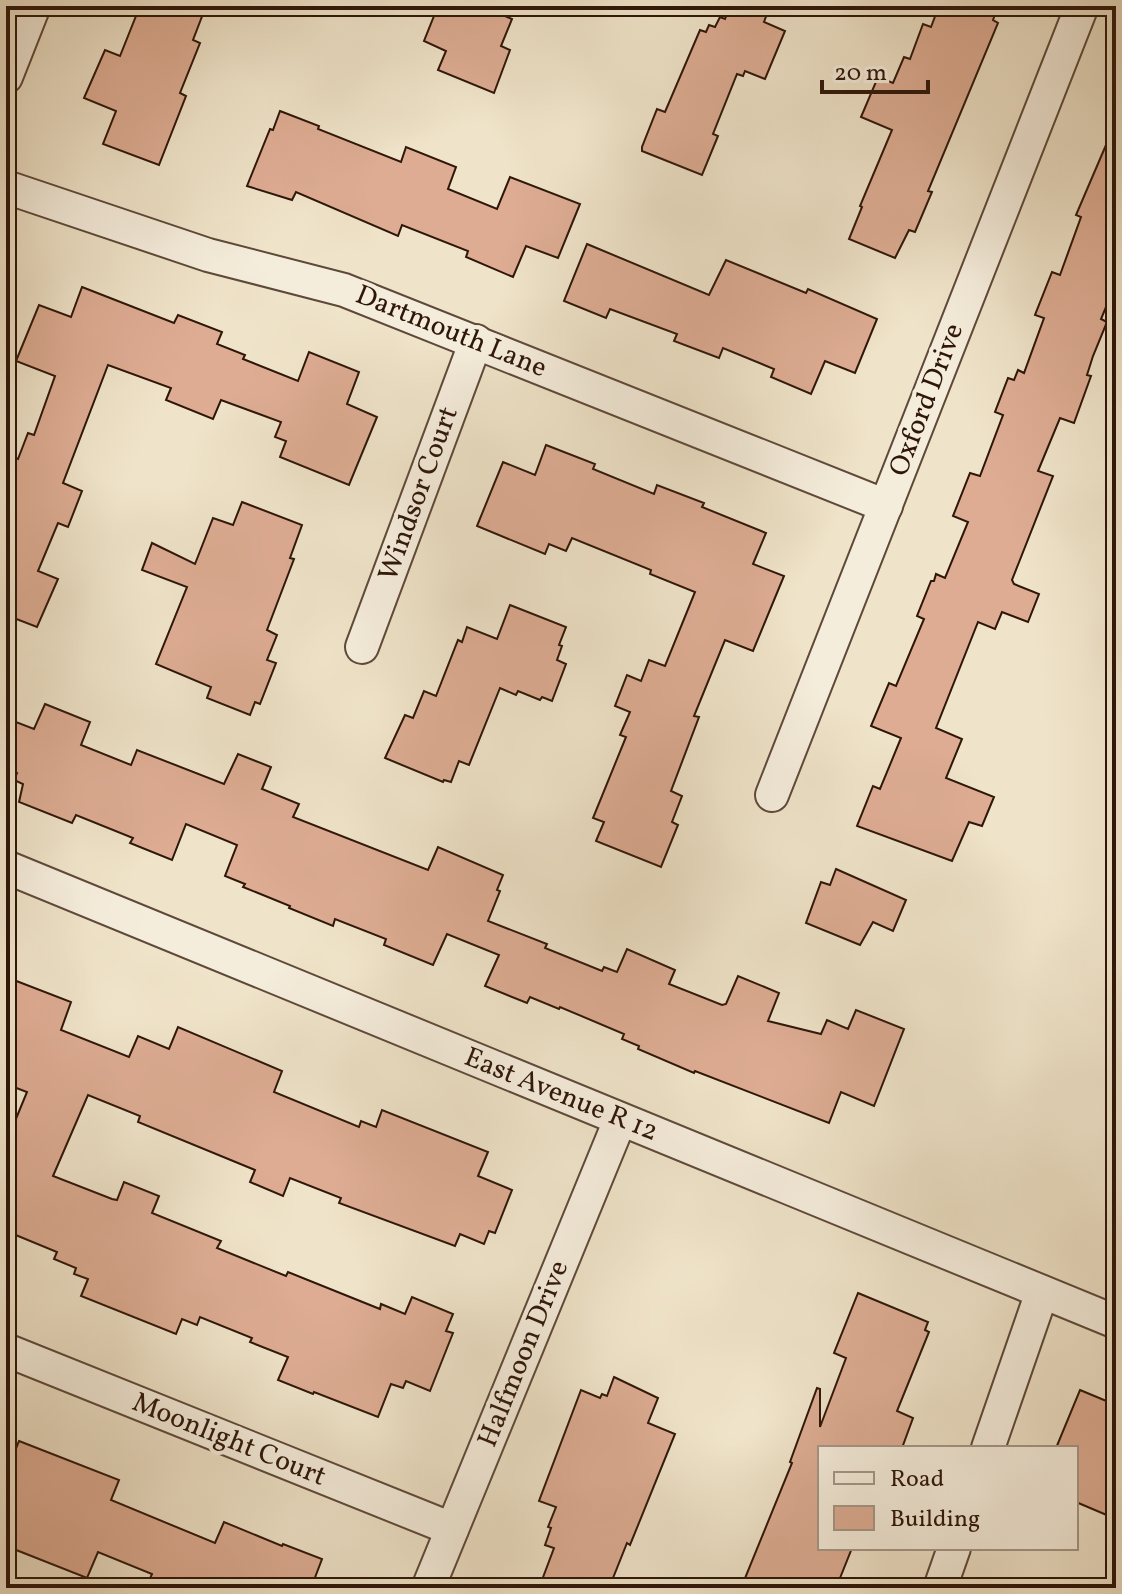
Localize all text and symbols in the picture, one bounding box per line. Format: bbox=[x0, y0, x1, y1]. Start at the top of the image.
scale bar bbox=[822, 44, 928, 94]
text: 20 m bbox=[834, 57, 887, 91]
street label: Dartmouth Lane bbox=[350, 276, 552, 388]
street label: Oxford Drive bbox=[880, 318, 974, 482]
street label: Windsor Court bbox=[369, 401, 469, 587]
street label: East Avenue R 12 bbox=[458, 1038, 664, 1152]
street label: Halfmoon Drive bbox=[469, 1255, 579, 1453]
street label: Moonlight Court bbox=[126, 1383, 332, 1497]
legend bbox=[818, 1446, 1078, 1550]
text: Road bbox=[890, 1463, 944, 1497]
text: Building bbox=[890, 1503, 980, 1537]

